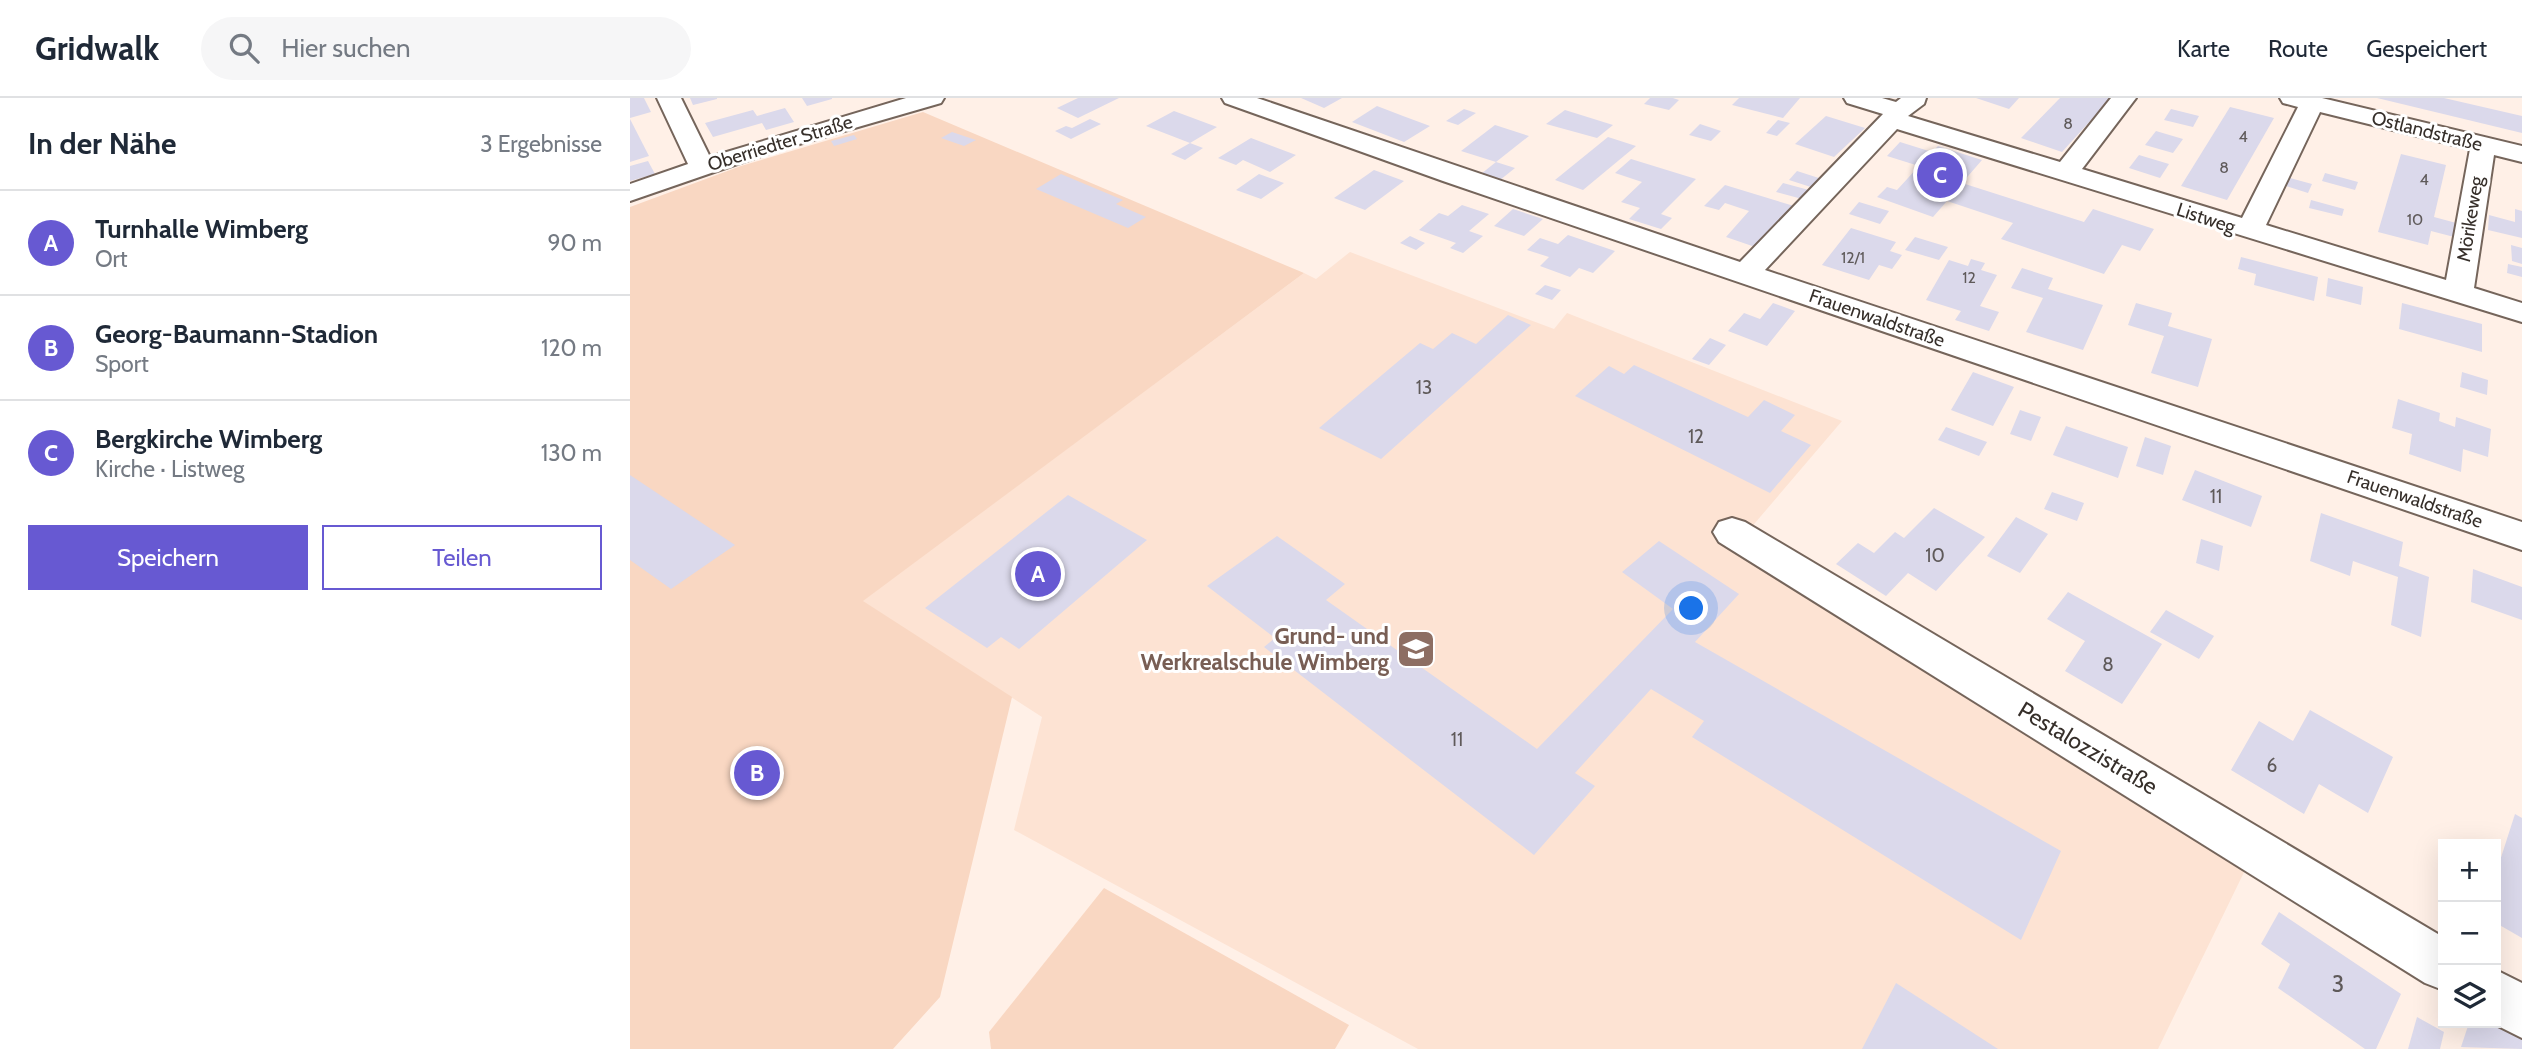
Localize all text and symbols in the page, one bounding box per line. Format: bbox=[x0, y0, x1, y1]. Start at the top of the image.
search box bbox=[201, 17, 691, 80]
text: Gridwalk bbox=[35, 28, 159, 68]
icon: search bbox=[225, 29, 263, 67]
text: Hier suchen bbox=[281, 32, 410, 64]
text: Karte bbox=[2177, 34, 2230, 63]
text: Route bbox=[2268, 34, 2328, 63]
text: Gespeichert bbox=[2366, 34, 2487, 63]
street label: Ostlandstraße bbox=[2369, 106, 2485, 156]
street label: Oberriedter Straße bbox=[705, 110, 855, 176]
house number: 8 bbox=[2063, 114, 2073, 133]
text: In der Nähe bbox=[28, 125, 177, 162]
house number: 4 bbox=[2238, 127, 2248, 146]
text: 3 Ergebnisse bbox=[480, 130, 602, 158]
pin: C bbox=[1917, 149, 1963, 201]
house number: 8 bbox=[2219, 158, 2229, 177]
house number: 4 bbox=[2419, 170, 2429, 189]
street label: Mörikeweg bbox=[2452, 174, 2488, 263]
street label: Listweg bbox=[2174, 198, 2239, 238]
house number: 10 bbox=[2407, 210, 2423, 229]
text: Turnhalle Wimberg bbox=[95, 213, 308, 245]
text: A bbox=[44, 229, 58, 257]
text: 90 m bbox=[548, 229, 602, 257]
text: Ort bbox=[95, 245, 128, 273]
house number: 12/1 bbox=[1841, 248, 1865, 267]
house number: 12 bbox=[1962, 268, 1976, 287]
street label: Frauenwaldstraße bbox=[1806, 284, 1948, 352]
text: Georg-Baumann-Stadion bbox=[95, 318, 378, 350]
text: B bbox=[44, 334, 58, 362]
text: 120 m bbox=[541, 334, 602, 362]
text: Sport bbox=[95, 350, 149, 378]
house number: 13 bbox=[1416, 376, 1432, 399]
text: Bergkirche Wimberg bbox=[95, 423, 322, 455]
house number: 12 bbox=[1688, 425, 1704, 448]
text: C bbox=[44, 439, 58, 467]
text: 130 m bbox=[541, 439, 602, 467]
text: Kirche · Listweg bbox=[95, 455, 244, 483]
street label: Frauenwaldstraße bbox=[2344, 465, 2486, 533]
house number: 11 bbox=[2210, 485, 2222, 508]
button: Speichern bbox=[28, 525, 308, 590]
button: Teilen bbox=[322, 525, 602, 590]
house number: 10 bbox=[1925, 544, 1945, 567]
pin: A bbox=[1015, 548, 1061, 600]
your location bbox=[1674, 591, 1708, 625]
place label: Grund- und Werkrealschule Wimberg bbox=[1140, 622, 1389, 676]
school or university icon: Grund- und Werkrealschule Wimberg bbox=[1395, 628, 1437, 670]
house number: 8 bbox=[2102, 653, 2114, 676]
street label: Pestalozzistraße bbox=[2013, 695, 2163, 801]
house number: 11 bbox=[1451, 728, 1463, 751]
pin: B bbox=[734, 747, 780, 799]
house number: 6 bbox=[2267, 754, 2277, 777]
map controls bbox=[2438, 839, 2501, 1028]
button: + bbox=[2438, 839, 2501, 902]
button: − bbox=[2438, 902, 2501, 965]
button: layers bbox=[2438, 965, 2501, 1028]
house number: 3 bbox=[2332, 970, 2344, 998]

